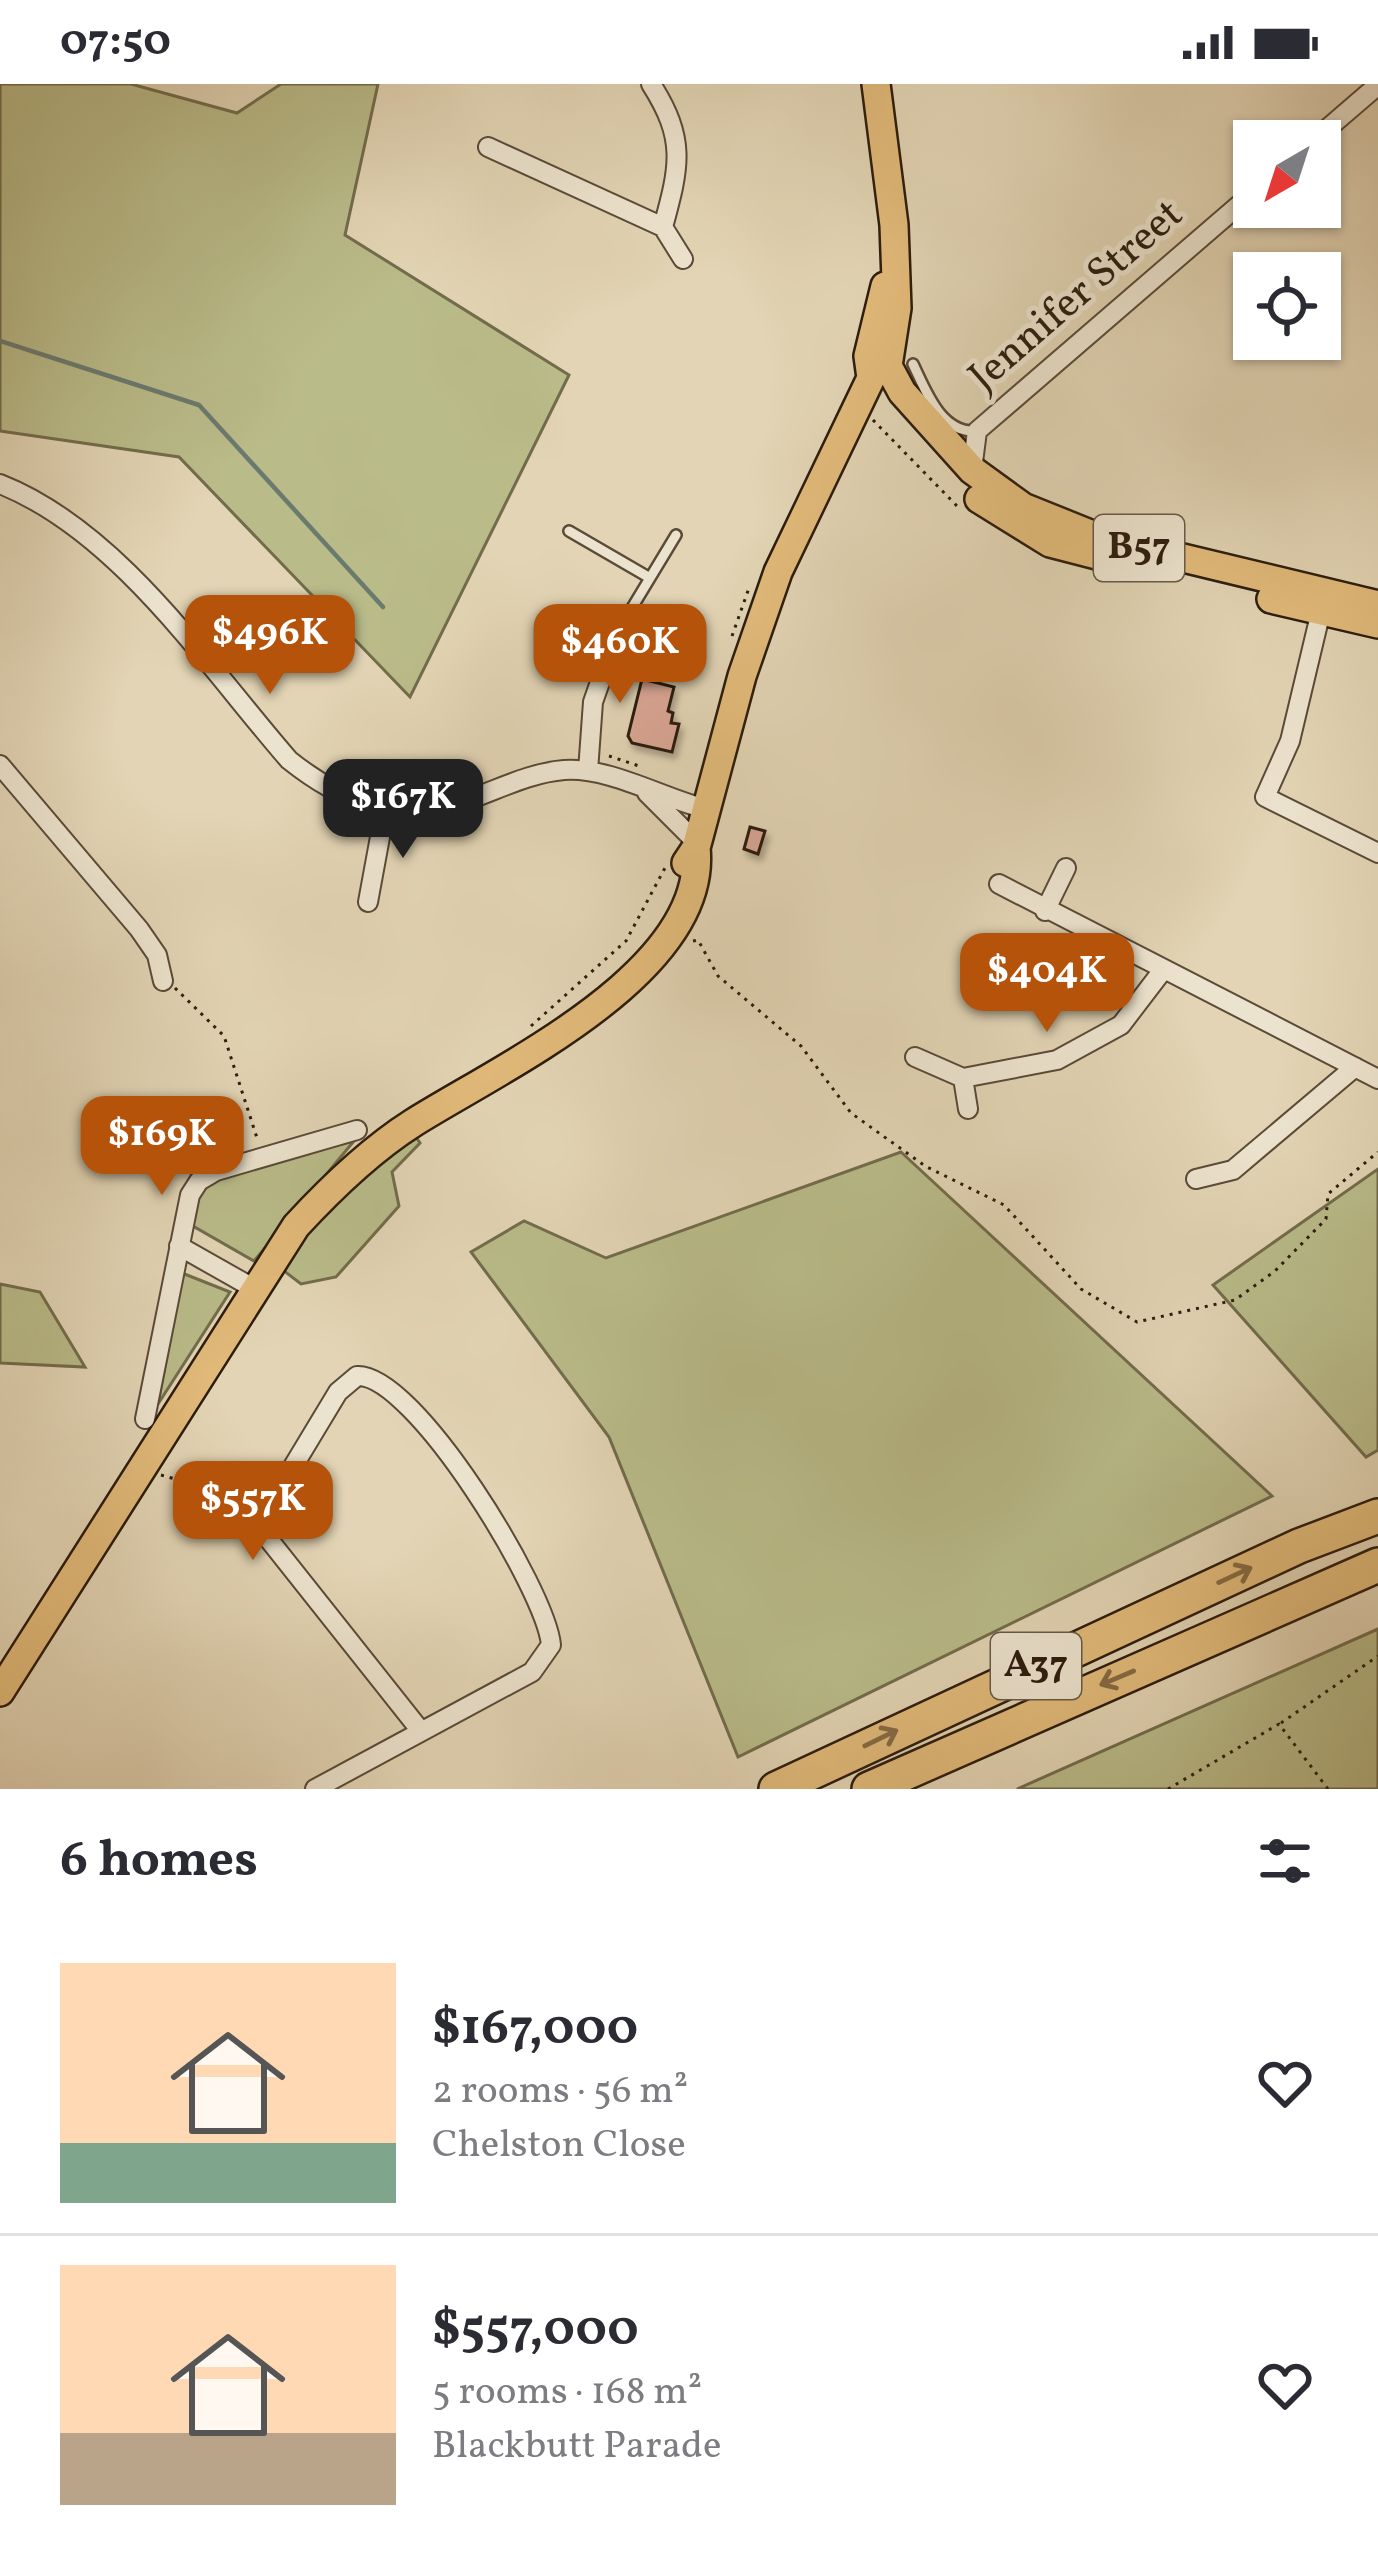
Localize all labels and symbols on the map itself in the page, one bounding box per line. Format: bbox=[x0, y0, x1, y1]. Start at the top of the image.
north arrow bbox=[1233, 120, 1341, 228]
street label: Jennifer Street bbox=[957, 187, 1197, 407]
road number: B57 bbox=[1094, 515, 1184, 581]
pin: $496K bbox=[186, 595, 354, 697]
pin: $460K bbox=[536, 604, 704, 706]
pin: $167K bbox=[319, 759, 487, 861]
pin: $404K bbox=[963, 933, 1131, 1035]
pin: $169K bbox=[78, 1096, 246, 1198]
pin: $557K bbox=[169, 1461, 337, 1563]
one-way arrow bbox=[1217, 1563, 1253, 1585]
road number: A37 bbox=[991, 1633, 1081, 1699]
one-way arrow bbox=[1099, 1669, 1135, 1691]
one-way arrow bbox=[863, 1725, 898, 1748]

